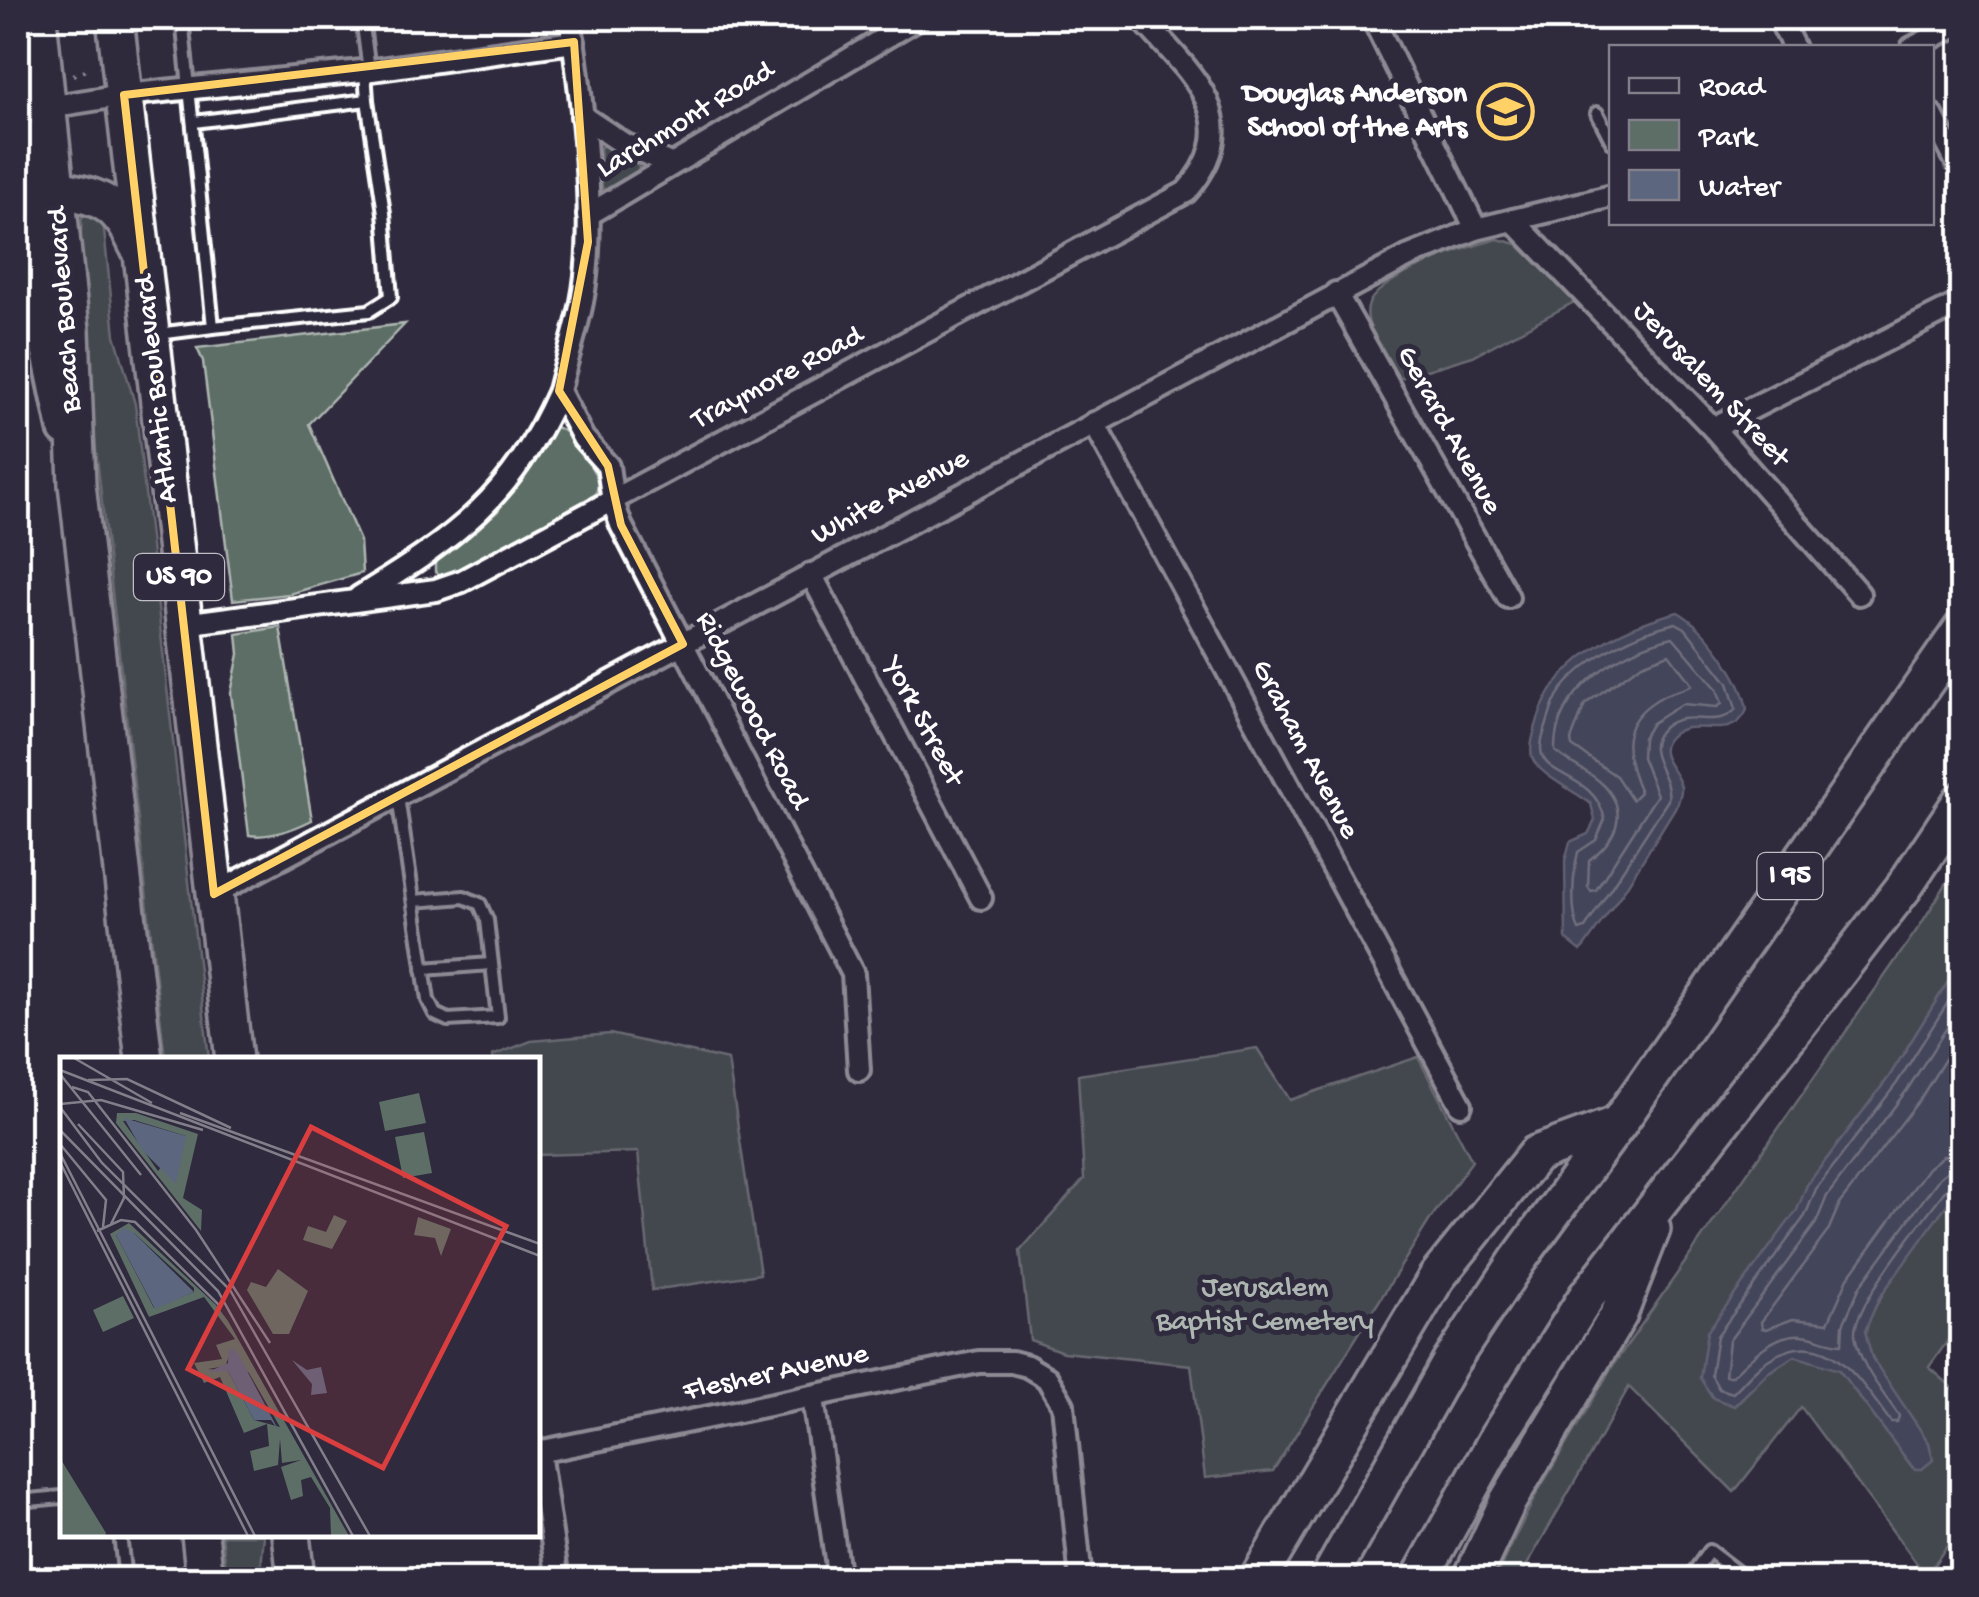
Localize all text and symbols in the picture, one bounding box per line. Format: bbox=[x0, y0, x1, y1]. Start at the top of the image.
legend bbox=[1609, 45, 1934, 225]
street label: Larchmont Road bbox=[591, 53, 783, 188]
text: Road bbox=[1699, 72, 1767, 107]
place label: Douglas Anderson School of the Arts bbox=[1240, 78, 1469, 147]
school or university icon: Douglas Anderson School of the Arts bbox=[1476, 82, 1536, 142]
text: Park bbox=[1698, 122, 1759, 157]
text: Water bbox=[1699, 172, 1782, 207]
street label: Beach Boulevard bbox=[41, 204, 91, 415]
street label: Atlantic Boulevard bbox=[128, 271, 187, 505]
street label: Jerusalem Street bbox=[1624, 295, 1798, 477]
street label: Traymore Road bbox=[684, 318, 872, 440]
street label: Gerard Avenue bbox=[1387, 341, 1509, 522]
street label: White Avenue bbox=[806, 442, 976, 554]
road number: US 90 bbox=[134, 554, 224, 600]
street label: Ridgewood Road bbox=[686, 606, 817, 818]
street label: York Street bbox=[872, 649, 972, 795]
street label: Graham Avenue bbox=[1242, 655, 1366, 846]
road number: I 95 bbox=[1758, 853, 1822, 899]
inset map bbox=[60, 1057, 540, 1537]
park label: Jerusalem Baptist Cemetery bbox=[1155, 1272, 1374, 1341]
street label: Flesher Avenue bbox=[679, 1337, 872, 1411]

